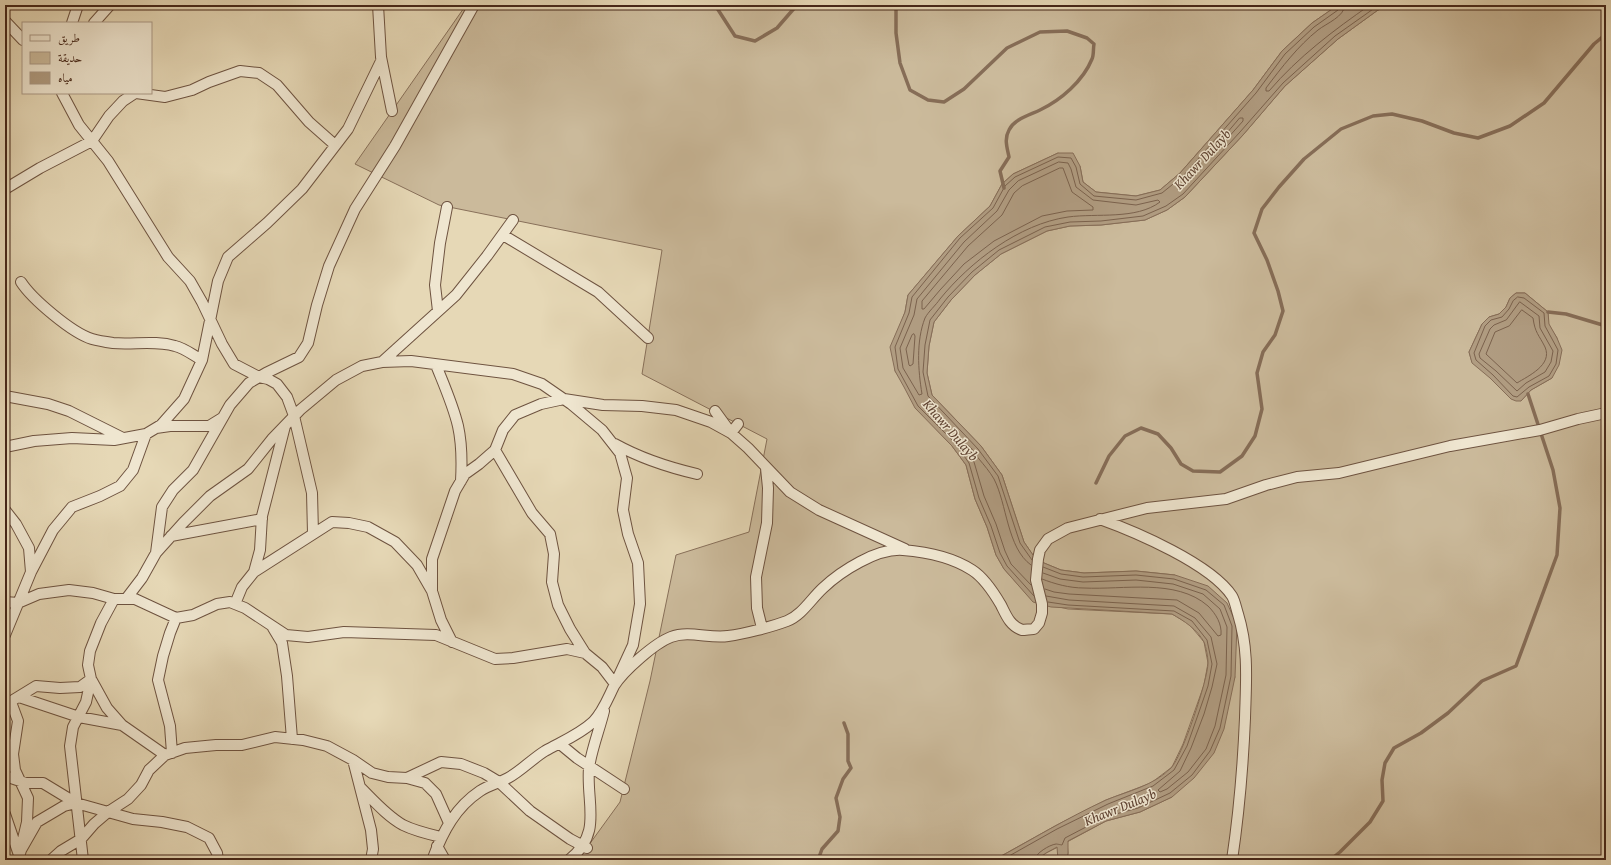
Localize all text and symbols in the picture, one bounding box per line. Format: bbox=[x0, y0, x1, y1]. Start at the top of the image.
legend bbox=[22, 22, 152, 94]
text: طريق bbox=[58, 29, 80, 46]
text: حديقة bbox=[58, 49, 82, 66]
text: مياه bbox=[58, 69, 73, 86]
water label: Khawr Dulayb bbox=[1168, 124, 1236, 194]
water label: Khawr Dulayb bbox=[918, 394, 984, 466]
water label: Khawr Dulayb bbox=[1080, 783, 1159, 831]

